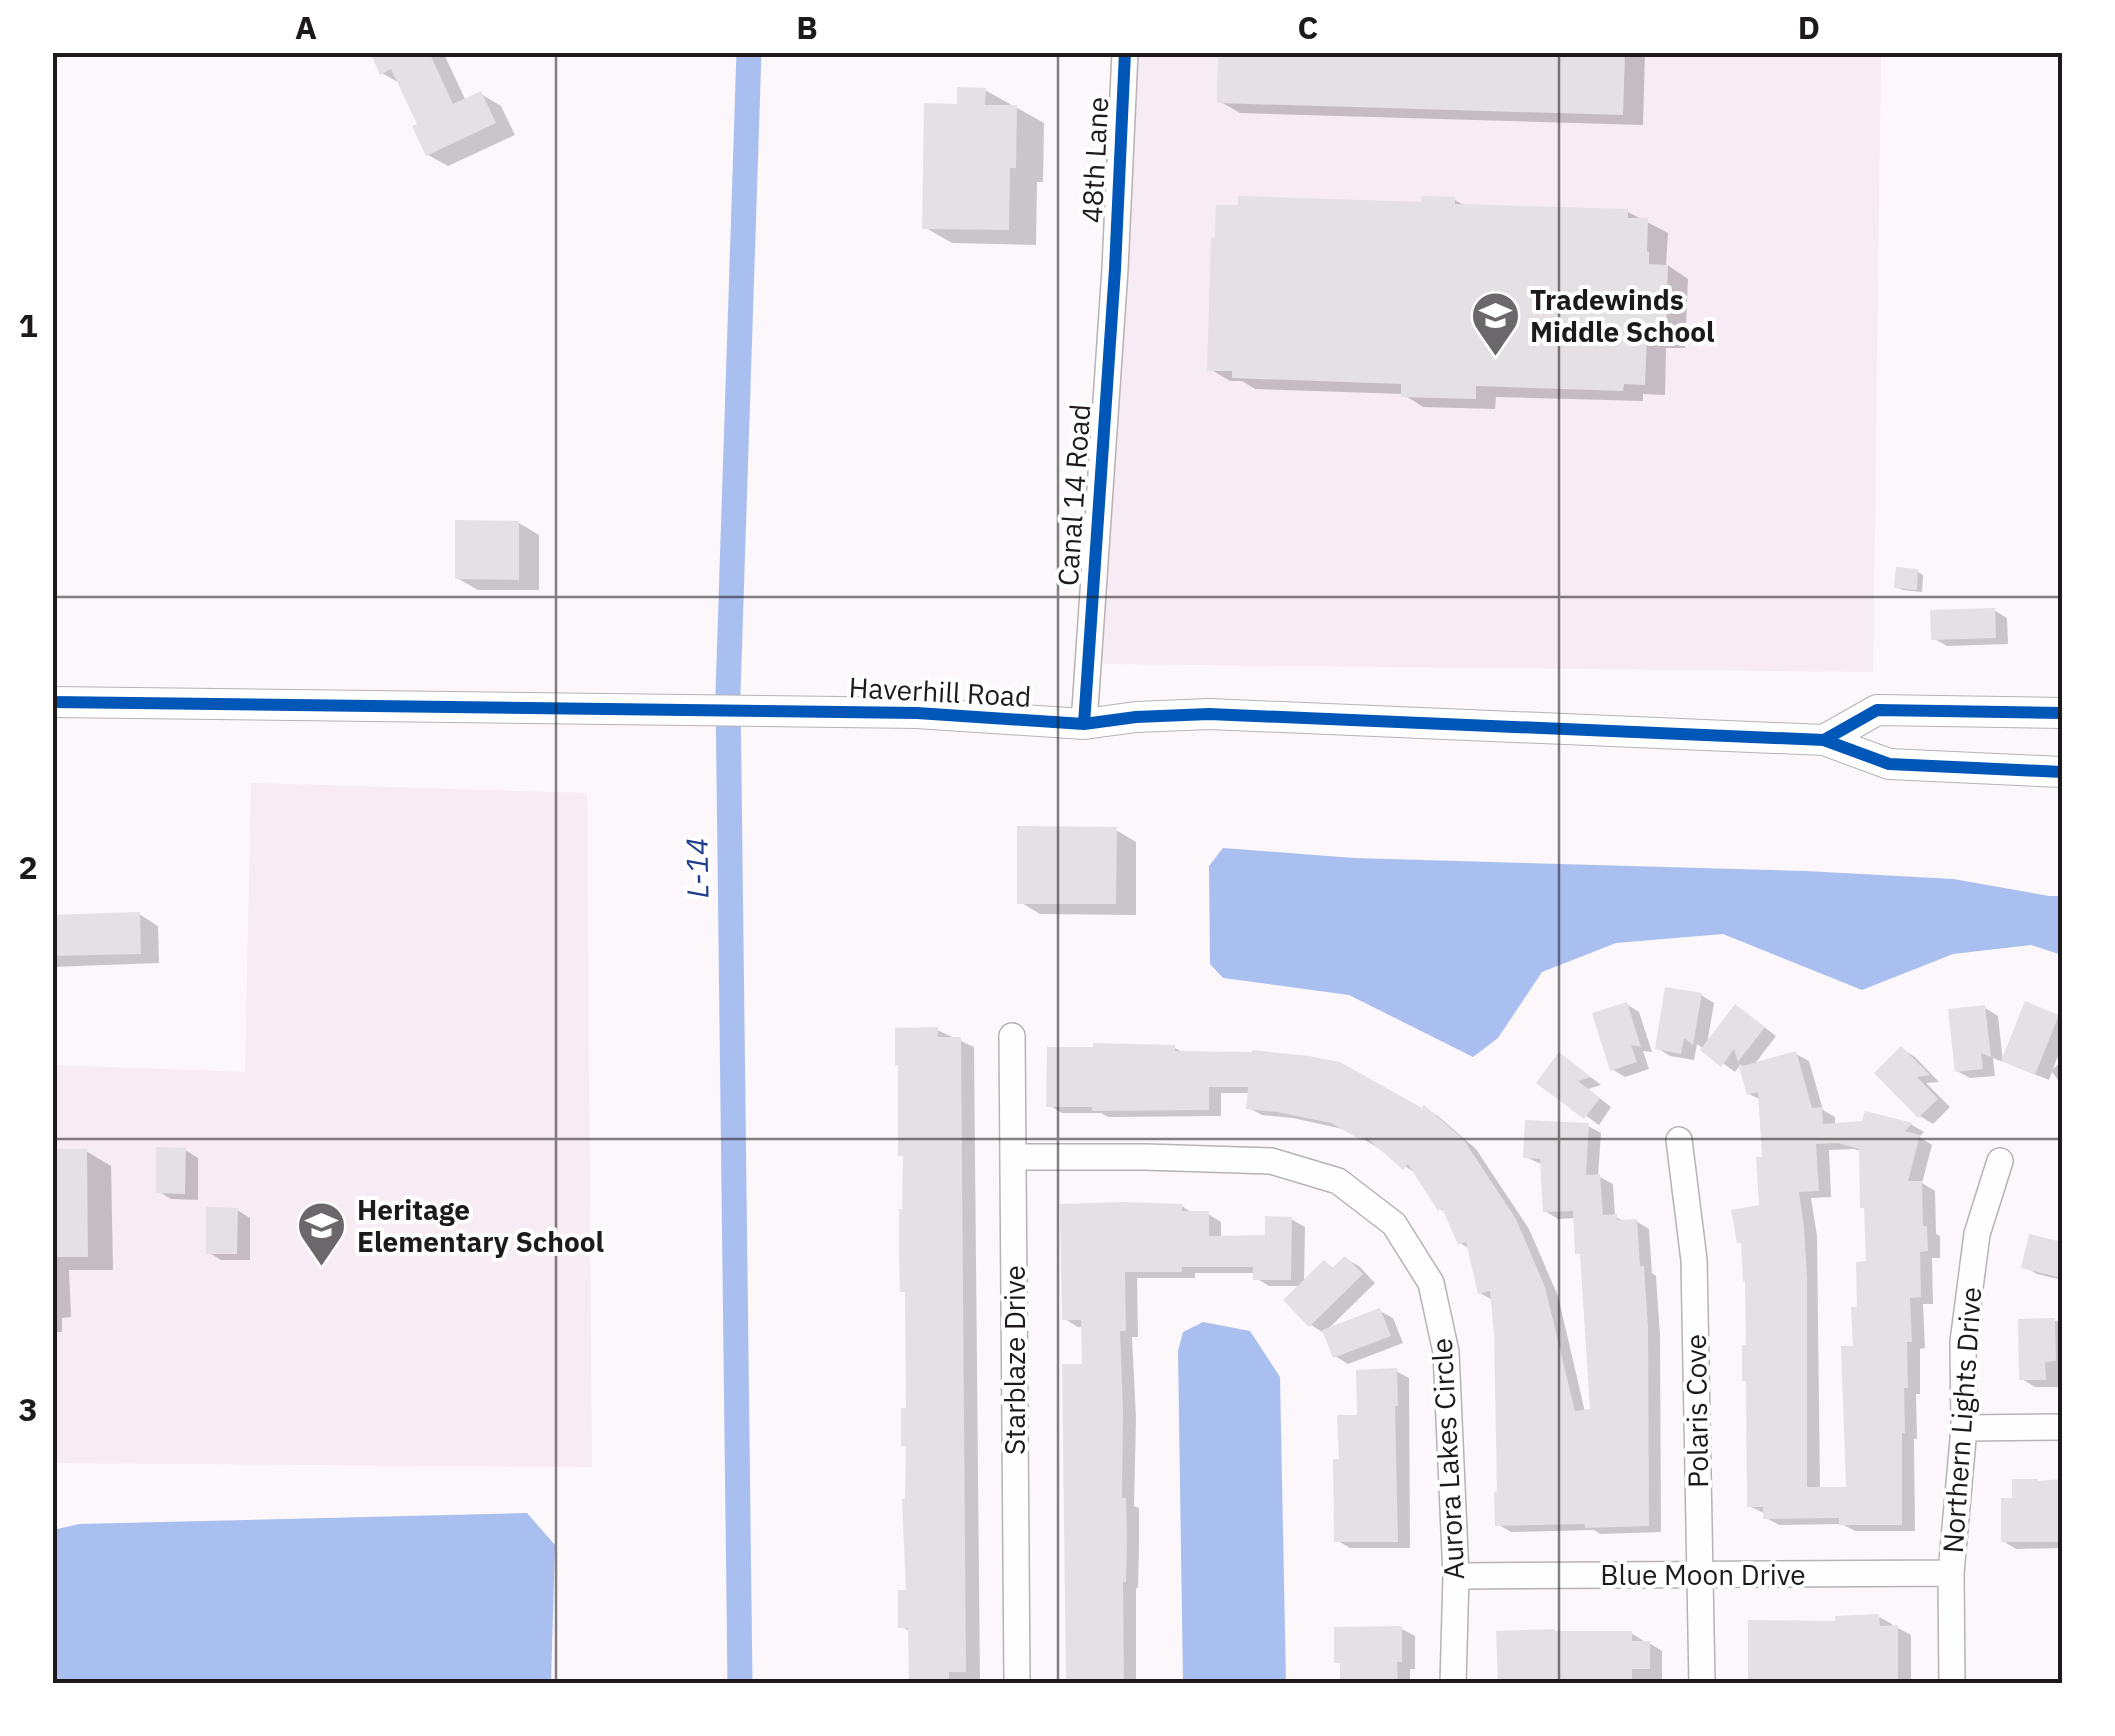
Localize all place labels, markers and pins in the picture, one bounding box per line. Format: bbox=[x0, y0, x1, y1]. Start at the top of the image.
place label: Tradewinds Middle School bbox=[1530, 281, 1715, 350]
school or university icon: Tradewinds Middle School bbox=[1469, 290, 1521, 358]
place label: Heritage Elementary School bbox=[357, 1191, 604, 1260]
school or university icon: Heritage Elementary School bbox=[296, 1200, 348, 1268]

